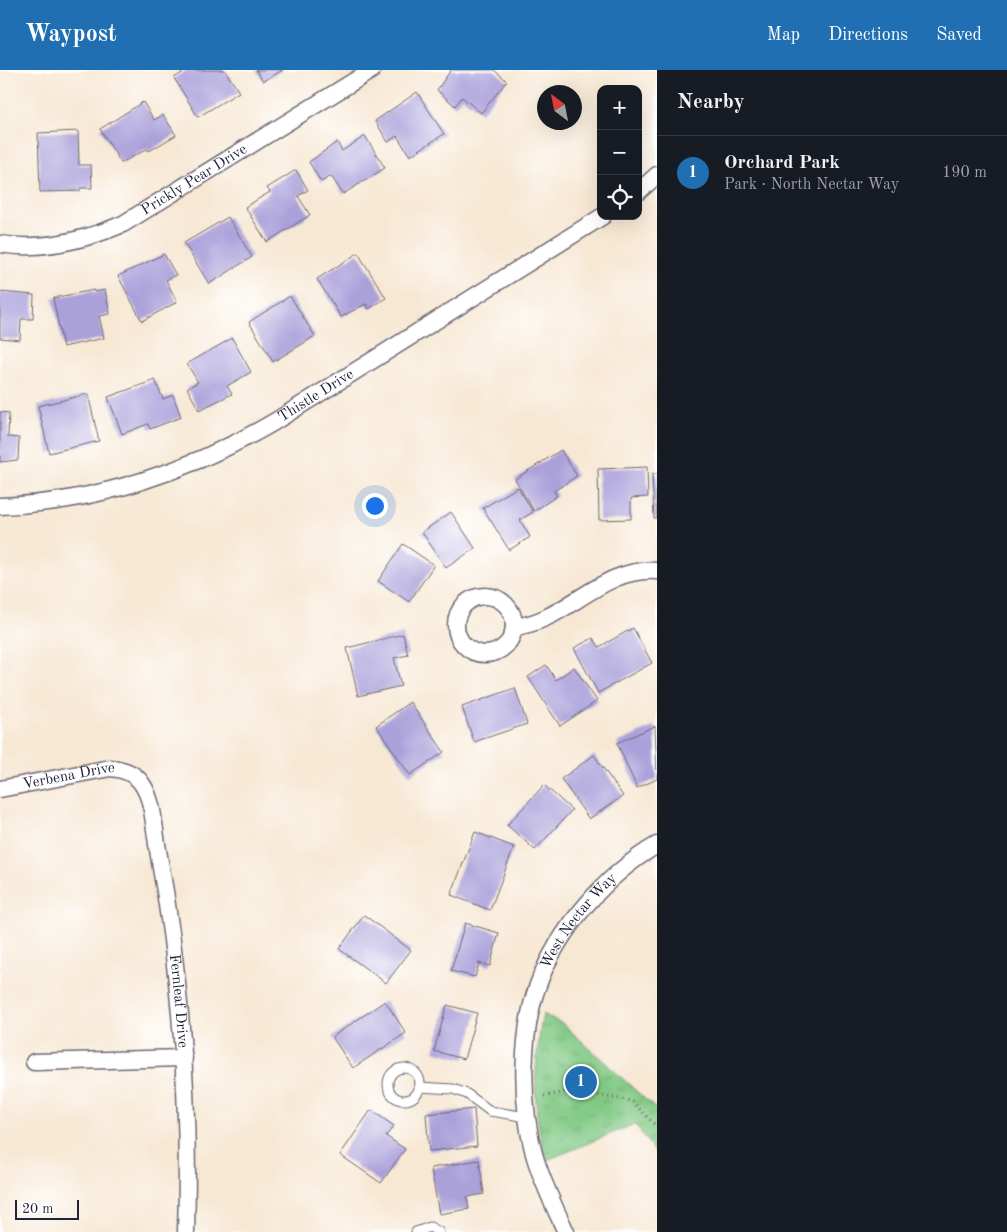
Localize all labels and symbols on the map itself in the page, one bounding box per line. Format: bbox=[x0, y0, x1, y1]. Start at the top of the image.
north arrow bbox=[537, 85, 582, 130]
street label: Prickly Pear Drive bbox=[139, 142, 250, 218]
street label: Thistle Drive bbox=[276, 366, 356, 425]
your location bbox=[362, 493, 388, 519]
street label: Verbena Drive bbox=[21, 760, 116, 792]
street label: West Nectar Way bbox=[538, 871, 619, 971]
street label: Fernleaf Drive bbox=[166, 953, 190, 1048]
pin: 1 bbox=[565, 1063, 597, 1101]
scale bar bbox=[15, 1197, 79, 1220]

